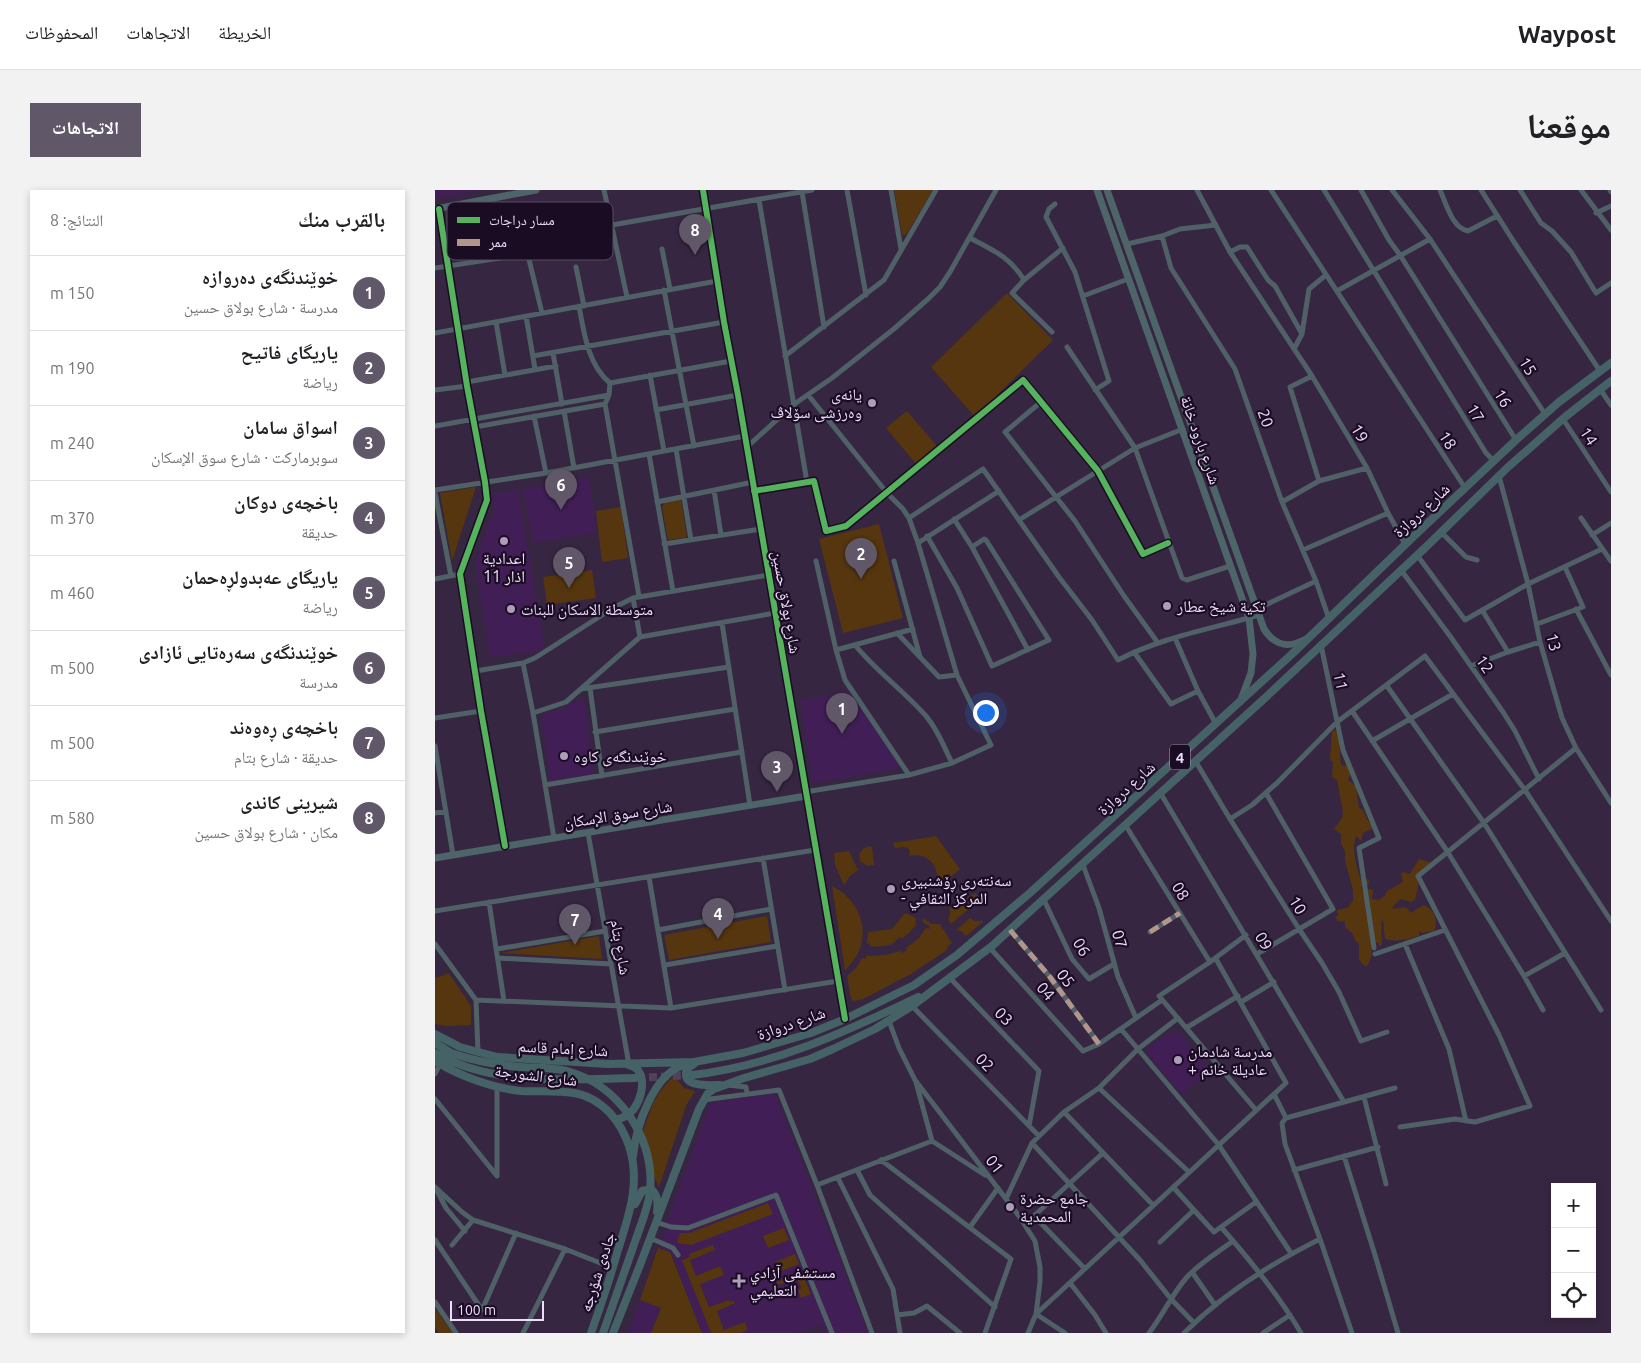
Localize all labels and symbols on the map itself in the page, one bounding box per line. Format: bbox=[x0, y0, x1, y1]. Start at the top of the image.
legend bbox=[447, 202, 613, 260]
text: مسار دراجات bbox=[489, 212, 555, 229]
pin: 8 bbox=[679, 214, 711, 255]
text: ممر bbox=[488, 234, 507, 251]
street label: 15 bbox=[1516, 354, 1540, 378]
place label: یانەی وەرزشی سۆلاڤ bbox=[771, 385, 862, 423]
street label: 16 bbox=[1491, 386, 1515, 410]
street label: شارع بارود خانة bbox=[1176, 393, 1225, 487]
marker: یانەی وەرزشی سۆلاڤ bbox=[866, 397, 878, 409]
street label: 17 bbox=[1464, 401, 1488, 425]
street label: 20 bbox=[1254, 406, 1278, 430]
street label: 19 bbox=[1348, 421, 1372, 445]
street label: 14 bbox=[1577, 424, 1601, 448]
street label: 18 bbox=[1436, 428, 1460, 452]
pin: 6 bbox=[545, 469, 577, 510]
street label: شارع دروازة bbox=[1389, 479, 1454, 542]
marker: اعدادية 11 اذار bbox=[498, 535, 510, 547]
pin: 2 bbox=[845, 538, 877, 579]
pin: 5 bbox=[553, 547, 585, 588]
place label: اعدادية 11 اذار bbox=[483, 549, 525, 586]
street label: شارع بولاق حسين bbox=[767, 549, 805, 655]
place label: تكية شيخ عطار bbox=[1176, 597, 1266, 617]
place label: متوسطة الاسكان للبنات bbox=[521, 600, 653, 620]
marker: تكية شيخ عطار bbox=[1161, 600, 1173, 612]
marker: متوسطة الاسكان للبنات bbox=[505, 603, 517, 615]
street label: 13 bbox=[1543, 631, 1565, 653]
street label: 12 bbox=[1472, 651, 1498, 677]
street label: 11 bbox=[1330, 670, 1352, 692]
pin: 1 bbox=[826, 693, 858, 734]
your location bbox=[973, 700, 999, 726]
road number: 4 bbox=[1170, 744, 1190, 770]
place label: خوێندنگەی کاوە bbox=[574, 747, 667, 767]
marker: خوێندنگەی کاوە bbox=[558, 750, 570, 762]
pin: 3 bbox=[761, 751, 793, 792]
street label: شارع دروازة bbox=[1094, 758, 1160, 820]
street label: شارع سوق الإسكان bbox=[563, 797, 674, 833]
place label: سەنتەری ڕۆشنبیری - المرکز الثقافي bbox=[901, 871, 1012, 911]
street label: 08 bbox=[1169, 879, 1193, 903]
marker: سەنتەری ڕۆشنبیری - المرکز الثقافي bbox=[885, 883, 897, 895]
street label: 10 bbox=[1286, 893, 1310, 917]
pin: 4 bbox=[702, 898, 734, 939]
pin: 7 bbox=[559, 904, 591, 945]
street label: شارع بتام bbox=[605, 918, 635, 977]
street label: 07 bbox=[1109, 928, 1131, 950]
street label: 09 bbox=[1252, 929, 1276, 953]
street label: 06 bbox=[1070, 935, 1094, 959]
street label: 05 bbox=[1053, 965, 1079, 991]
street label: 04 bbox=[1033, 978, 1059, 1004]
street label: شارع دروازة bbox=[755, 1003, 828, 1045]
street label: 03 bbox=[991, 1003, 1017, 1029]
street label: شارع إمام قاسم bbox=[517, 1037, 609, 1061]
place label: مدرسة شادمان + عاديلة خانم bbox=[1188, 1042, 1272, 1080]
street label: 02 bbox=[972, 1049, 998, 1075]
marker: مدرسة شادمان + عاديلة خانم bbox=[1172, 1054, 1184, 1066]
street label: شارع الشورجة bbox=[493, 1061, 578, 1091]
street label: 01 bbox=[982, 1151, 1008, 1177]
place label: جامع حضرة المحمدية bbox=[1020, 1189, 1088, 1225]
marker: جامع حضرة المحمدية bbox=[1004, 1201, 1016, 1213]
street label: جادەی شۆرجە bbox=[576, 1230, 620, 1315]
place label: مستشفى آزادي التعليمي bbox=[750, 1263, 835, 1303]
marker: مستشفى آزادي التعليمي bbox=[732, 1274, 746, 1288]
scale bar bbox=[450, 1298, 544, 1321]

